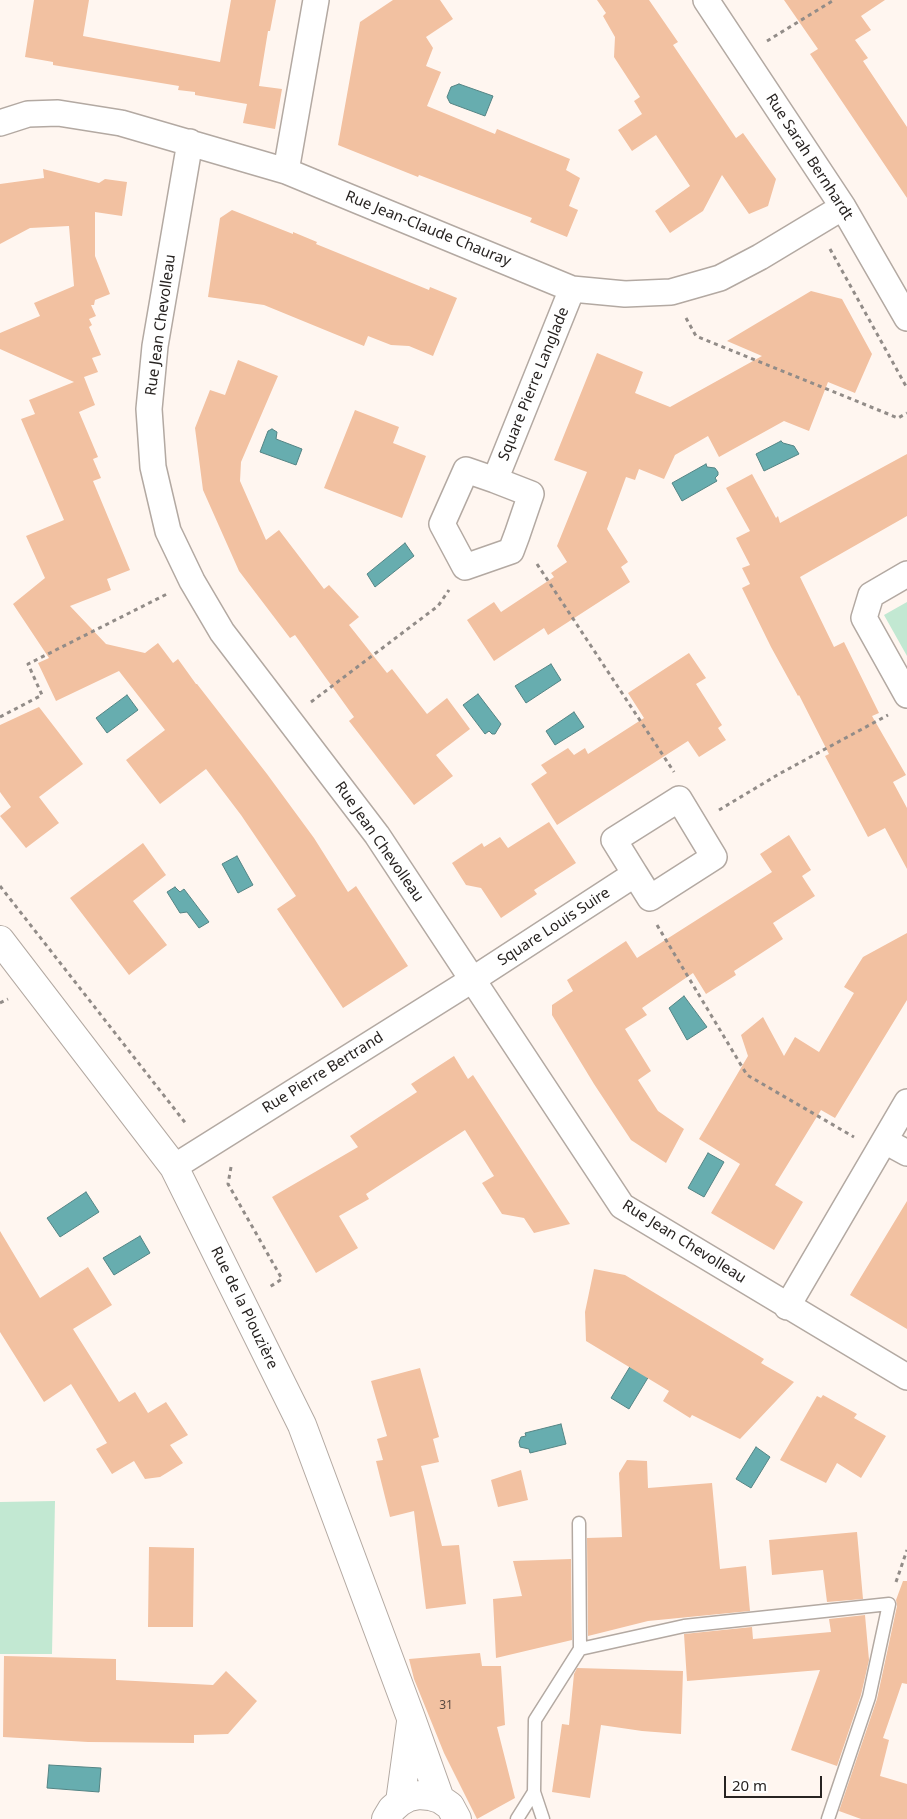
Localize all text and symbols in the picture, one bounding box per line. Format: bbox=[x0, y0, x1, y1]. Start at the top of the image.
street label: Rue Sarah Bernhardt bbox=[761, 90, 857, 224]
street label: Rue Jean-Claude Chauray bbox=[343, 187, 513, 271]
street label: Rue Jean Chevolleau bbox=[142, 253, 180, 397]
street label: Square Pierre Langlade bbox=[495, 305, 573, 463]
street label: Rue Jean Chevolleau bbox=[331, 778, 427, 906]
street label: Square Louis Suire bbox=[494, 884, 614, 970]
street label: Rue Pierre Bertrand bbox=[259, 1028, 387, 1118]
street label: Rue Jean Chevolleau bbox=[619, 1197, 749, 1287]
street label: Rue de la Plouzière bbox=[207, 1244, 281, 1372]
house number: 31 bbox=[439, 1699, 453, 1713]
scale bar bbox=[727, 1766, 824, 1798]
text: 20 m bbox=[732, 1775, 767, 1795]

